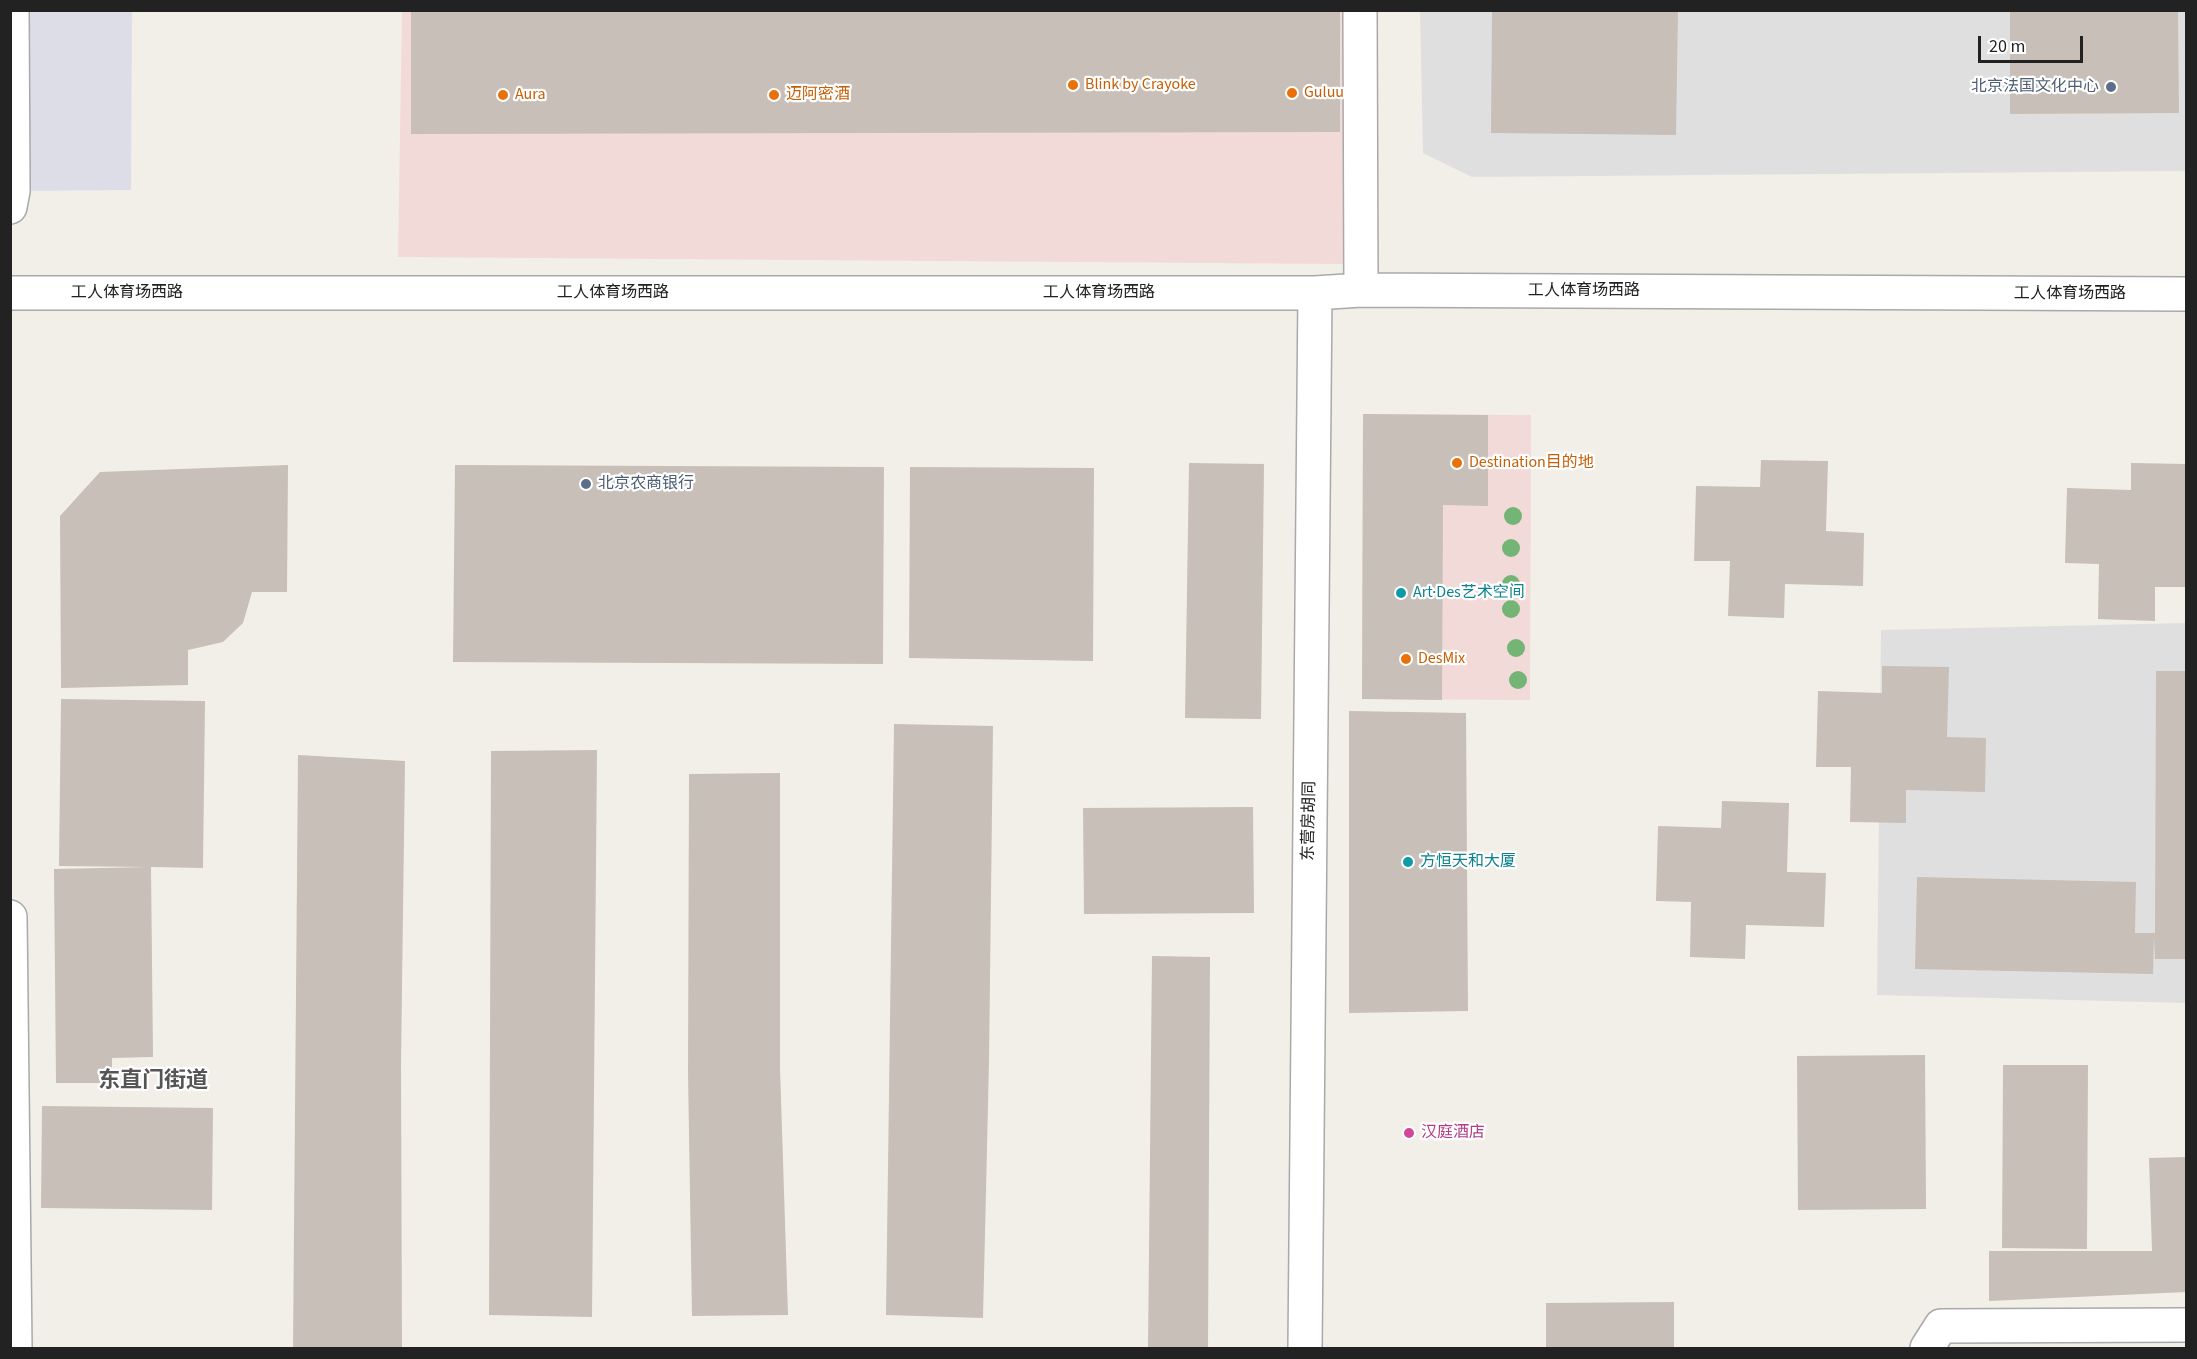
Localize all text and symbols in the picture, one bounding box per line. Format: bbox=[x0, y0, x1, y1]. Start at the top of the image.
scale bar bbox=[1981, 24, 2086, 62]
text: 20 m bbox=[1989, 34, 2025, 59]
place label: Blink by Crayoke bbox=[1085, 75, 1196, 95]
place label: 北京法国文化中心 bbox=[1971, 77, 2099, 97]
marker: Blink by Crayoke bbox=[1066, 78, 1080, 92]
marker: 北京法国文化中心 bbox=[2104, 80, 2118, 94]
place label: Guluu bbox=[1304, 83, 1344, 103]
place label: Aura bbox=[515, 85, 546, 105]
place label: 迈阿密酒 bbox=[786, 85, 850, 105]
marker: Guluu bbox=[1285, 86, 1299, 100]
marker: Aura bbox=[496, 88, 510, 102]
marker: 迈阿密酒 bbox=[767, 88, 781, 102]
street label: 工人体育场西路 bbox=[1528, 281, 1640, 301]
street label: 工人体育场西路 bbox=[71, 283, 183, 303]
street label: 工人体育场西路 bbox=[557, 283, 669, 303]
street label: 工人体育场西路 bbox=[1043, 283, 1155, 303]
street label: 工人体育场西路 bbox=[2014, 284, 2126, 304]
place label: Destination目的地 bbox=[1469, 453, 1594, 473]
marker: Destination目的地 bbox=[1450, 456, 1464, 470]
place label: 北京农商银行 bbox=[598, 474, 694, 494]
marker: 北京农商银行 bbox=[579, 477, 593, 491]
place label: Art·Des艺术空间 bbox=[1413, 583, 1525, 603]
marker: Art·Des艺术空间 bbox=[1394, 586, 1408, 600]
place label: DesMix bbox=[1418, 649, 1465, 669]
marker: DesMix bbox=[1399, 652, 1413, 666]
street label: 东营房胡同 bbox=[1300, 781, 1320, 861]
place label: 方恒天和大厦 bbox=[1420, 852, 1516, 872]
marker: 方恒天和大厦 bbox=[1401, 855, 1415, 869]
district label: 东直门街道 bbox=[98, 1069, 208, 1095]
place label: 汉庭酒店 bbox=[1421, 1123, 1485, 1143]
marker: 汉庭酒店 bbox=[1402, 1126, 1416, 1140]

